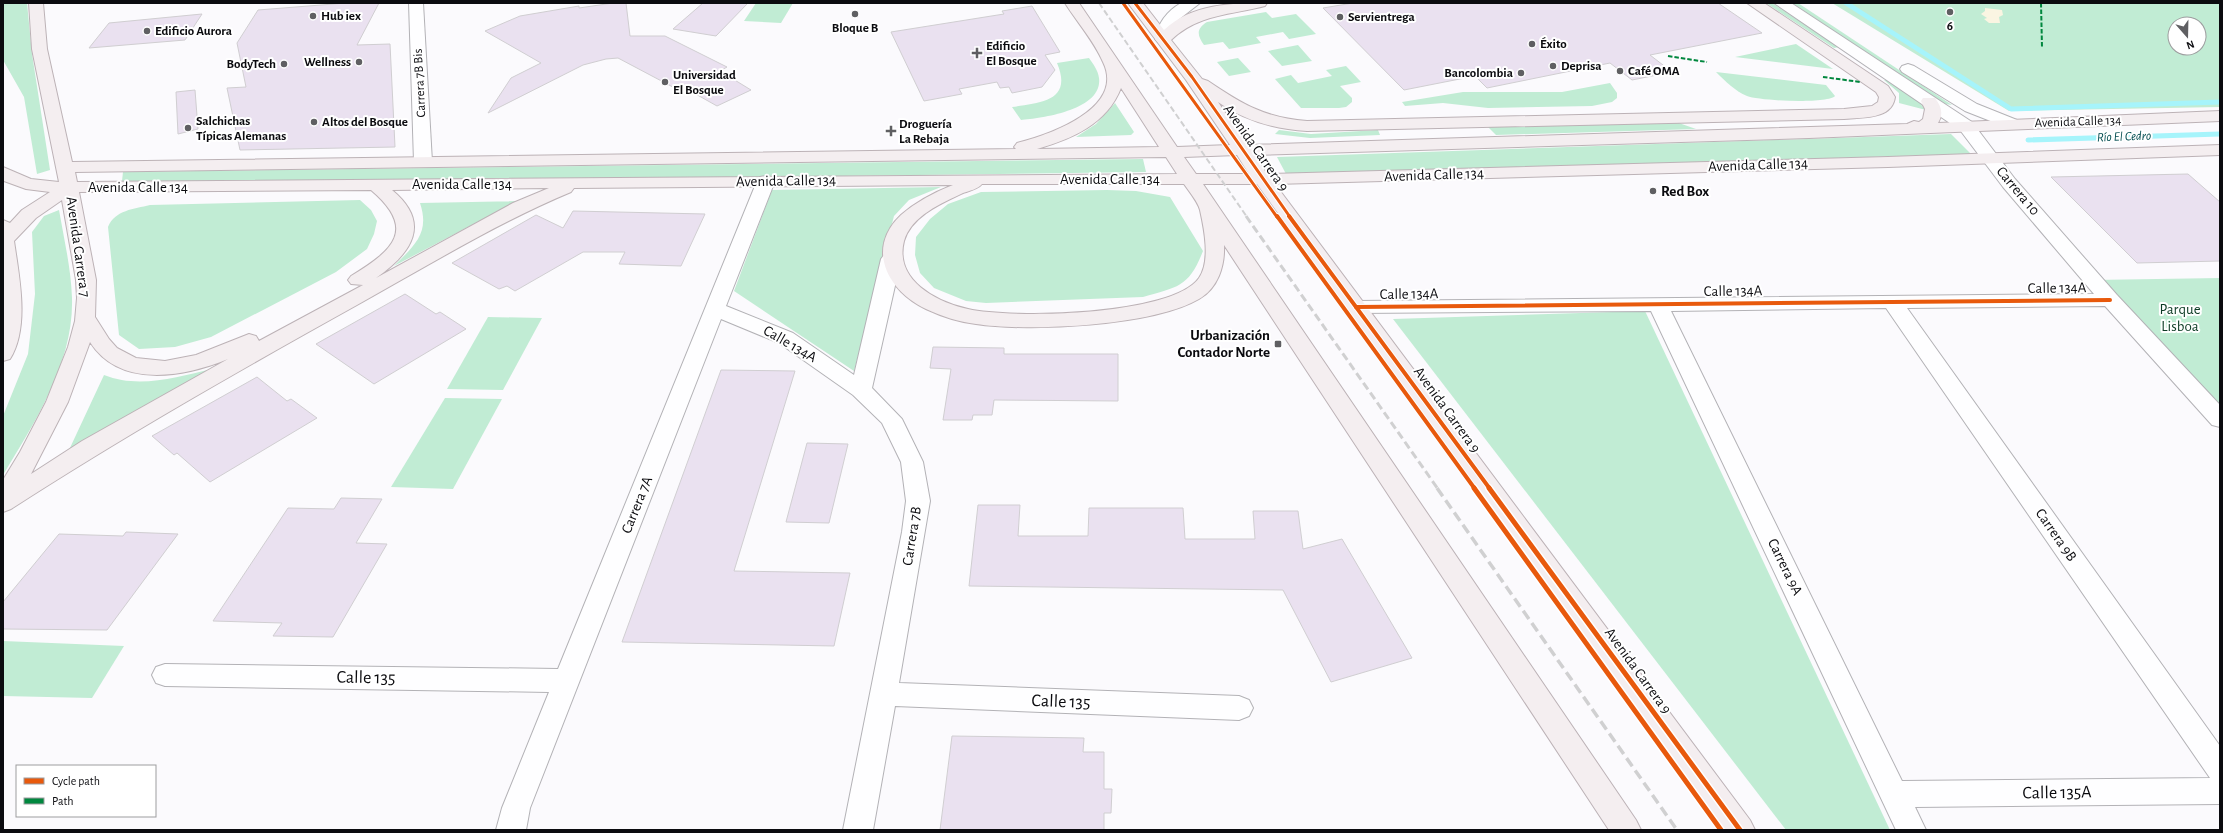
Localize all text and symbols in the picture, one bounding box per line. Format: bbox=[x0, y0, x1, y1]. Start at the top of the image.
marker: 6 bbox=[1945, 7, 1955, 17]
marker: Bloque B bbox=[850, 9, 860, 19]
place label: Hub iex bbox=[321, 10, 361, 23]
marker: Hub iex bbox=[308, 11, 318, 21]
place label: Servientrega bbox=[1348, 11, 1415, 24]
marker: Servientrega bbox=[1335, 12, 1345, 22]
north arrow bbox=[2167, 16, 2207, 56]
place label: 6 bbox=[1947, 20, 1953, 33]
place label: Bloque B bbox=[832, 22, 879, 35]
place label: Edificio Aurora bbox=[155, 25, 232, 38]
marker: Edificio Aurora bbox=[142, 26, 152, 36]
place label: Éxito bbox=[1540, 36, 1567, 51]
text: N bbox=[2185, 38, 2196, 51]
marker: Éxito bbox=[1527, 39, 1537, 49]
place label: Edificio El Bosque bbox=[986, 40, 1037, 68]
marker: Edificio El Bosque bbox=[971, 47, 983, 59]
street label: Carrera 7B Bis bbox=[412, 48, 428, 118]
place label: Wellness bbox=[304, 56, 351, 69]
marker: Wellness bbox=[354, 57, 364, 67]
place label: BodyTech bbox=[227, 58, 276, 71]
marker: BodyTech bbox=[279, 59, 289, 69]
place label: Deprisa bbox=[1561, 60, 1601, 73]
marker: Deprisa bbox=[1548, 61, 1558, 71]
place label: Café OMA bbox=[1628, 65, 1680, 78]
marker: Café OMA bbox=[1615, 66, 1625, 76]
place label: Bancolombia bbox=[1444, 67, 1513, 80]
marker: Bancolombia bbox=[1516, 68, 1526, 78]
place label: Universidad El Bosque bbox=[673, 69, 736, 97]
marker: Universidad El Bosque bbox=[660, 77, 670, 87]
street label: Avenida Carrera 9 bbox=[1221, 102, 1291, 194]
street label: Avenida Calle 134 bbox=[2034, 114, 2122, 130]
place label: Salchichas Típicas Alemanas bbox=[196, 115, 286, 143]
place label: Altos del Bosque bbox=[322, 116, 408, 129]
marker: Altos del Bosque bbox=[309, 117, 319, 127]
place label: Droguería La Rebaja bbox=[899, 118, 952, 146]
marker: Salchichas Típicas Alemanas bbox=[183, 123, 193, 133]
marker: Droguería La Rebaja bbox=[886, 126, 896, 136]
water label: Río El Cedro bbox=[2097, 130, 2151, 144]
street label: Avenida Calle 134 bbox=[1708, 156, 1808, 174]
street label: Carrera 10 bbox=[1993, 164, 2043, 218]
street label: Avenida Calle 134 bbox=[1384, 166, 1484, 184]
street label: Avenida Calle 134 bbox=[1060, 172, 1160, 187]
street label: Avenida Calle 134 bbox=[736, 173, 836, 189]
street label: Avenida Calle 134 bbox=[412, 177, 512, 192]
street label: Avenida Calle 134 bbox=[88, 180, 188, 195]
place label: Red Box bbox=[1661, 184, 1709, 199]
marker: Red Box bbox=[1648, 186, 1658, 196]
street label: Avenida Carrera 7 bbox=[64, 196, 92, 298]
street label: Calle 134A bbox=[2027, 280, 2087, 296]
street label: Calle 134A bbox=[1703, 283, 1763, 299]
street label: Calle 134A bbox=[1379, 286, 1439, 302]
park label: Parque Lisboa bbox=[2159, 302, 2201, 334]
street label: Calle 134A bbox=[761, 323, 819, 365]
place label: Urbanización Contador Norte bbox=[1177, 328, 1270, 360]
marker: Urbanización Contador Norte bbox=[1273, 339, 1283, 349]
street label: Avenida Carrera 9 bbox=[1411, 364, 1483, 456]
street label: Carrera 7A bbox=[619, 474, 655, 536]
street label: Carrera 7B bbox=[900, 505, 924, 567]
street label: Carrera 9B bbox=[2033, 506, 2079, 564]
street label: Carrera 9A bbox=[1765, 536, 1805, 598]
street label: Avenida Carrera 9 bbox=[1602, 625, 1674, 717]
street label: Calle 135 bbox=[336, 668, 396, 688]
street label: Calle 135 bbox=[1031, 692, 1091, 712]
legend bbox=[16, 765, 156, 817]
text: Cycle path bbox=[52, 775, 100, 788]
street label: Calle 135A bbox=[2022, 783, 2092, 803]
text: Path bbox=[52, 795, 74, 807]

